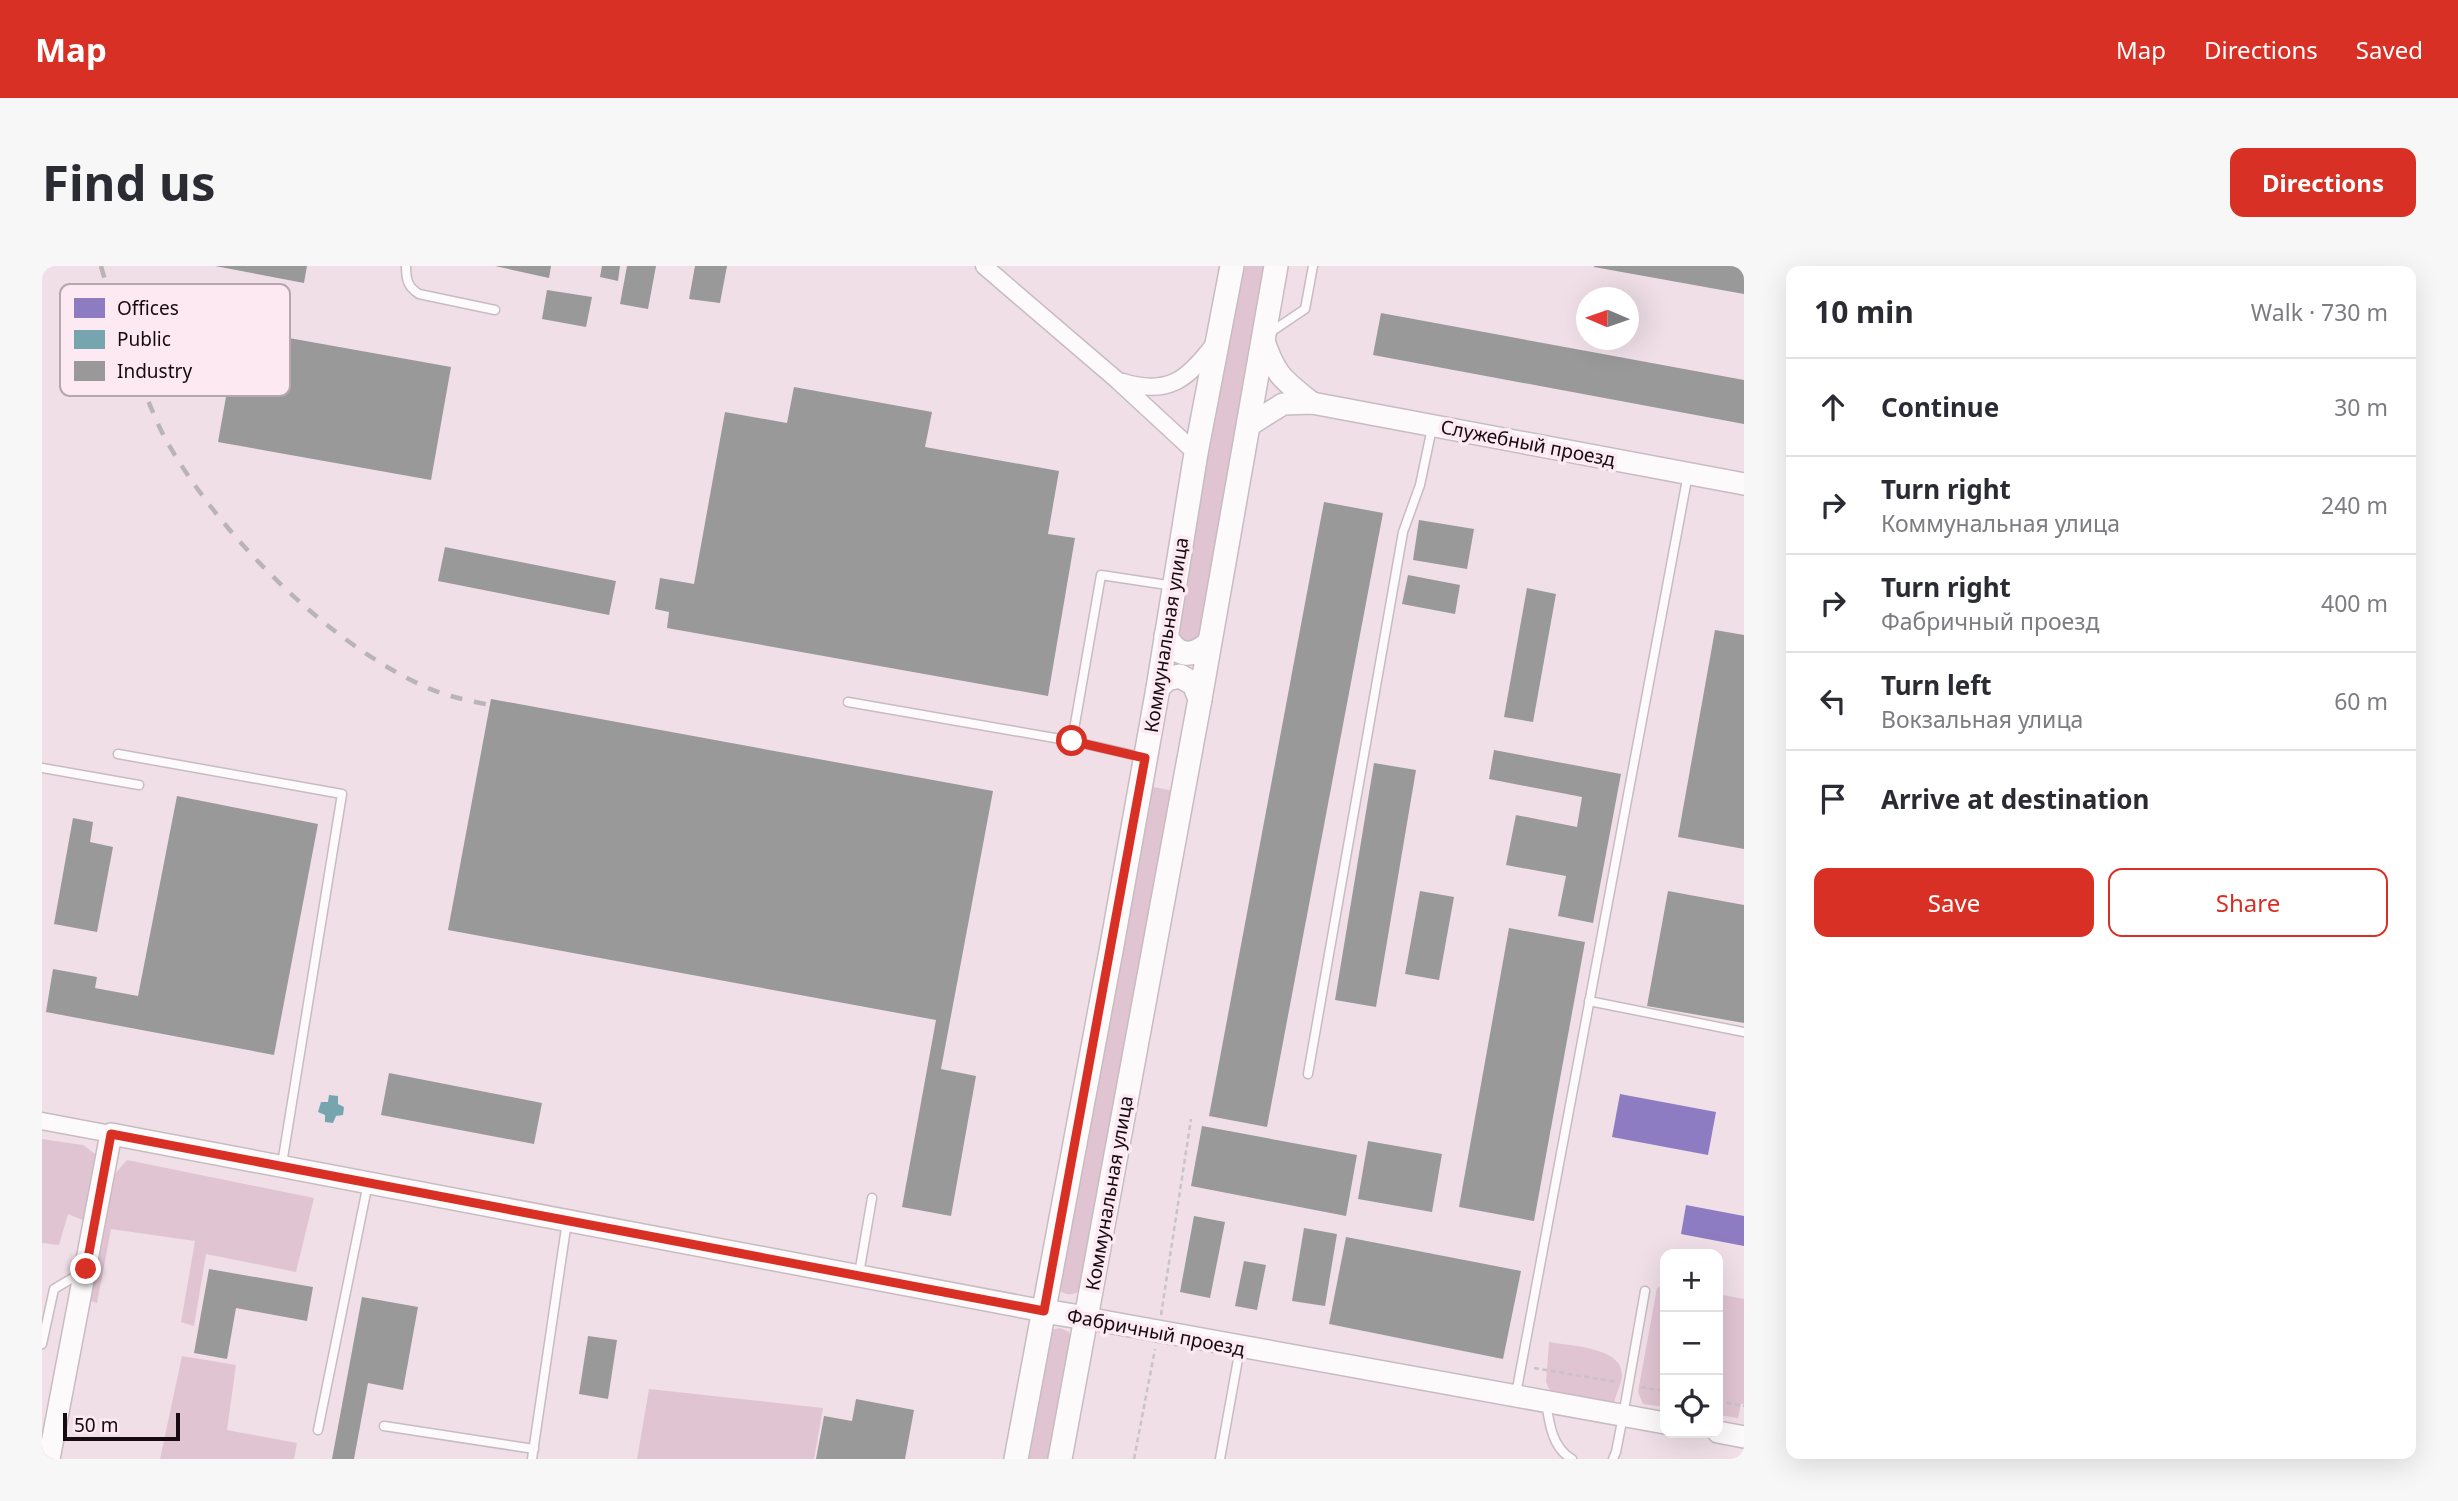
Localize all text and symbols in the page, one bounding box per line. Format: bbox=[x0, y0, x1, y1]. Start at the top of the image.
text: Map bbox=[35, 27, 107, 72]
text: Map bbox=[2116, 33, 2166, 66]
text: Directions bbox=[2204, 33, 2318, 66]
text: Saved bbox=[2356, 33, 2423, 66]
button: Directions bbox=[2230, 148, 2416, 217]
text: Find us bbox=[42, 149, 216, 215]
legend bbox=[60, 284, 290, 396]
north arrow bbox=[1576, 287, 1639, 350]
text: 10 min bbox=[1814, 291, 1914, 332]
text: Offices bbox=[117, 295, 179, 321]
text: Walk · 730 m bbox=[2251, 296, 2388, 328]
text: Public bbox=[117, 326, 171, 352]
text: Industry bbox=[117, 358, 192, 384]
icon: ahead bbox=[1814, 388, 1852, 426]
text: Continue bbox=[1881, 389, 1999, 425]
text: 30 m bbox=[2334, 391, 2388, 423]
street label: Служебный проезд bbox=[1438, 413, 1618, 473]
text: Turn right bbox=[1881, 471, 2011, 507]
icon: right bbox=[1814, 486, 1852, 524]
text: 240 m bbox=[2321, 489, 2388, 521]
text: Коммунальная улица bbox=[1881, 507, 2120, 539]
street label: Коммунальная улица bbox=[1138, 535, 1194, 735]
text: Turn right bbox=[1881, 569, 2011, 605]
icon: right bbox=[1814, 584, 1852, 622]
text: 400 m bbox=[2321, 587, 2388, 619]
text: Фабричный проезд bbox=[1881, 605, 2099, 637]
text: Turn left bbox=[1881, 667, 1992, 703]
icon: left bbox=[1814, 682, 1852, 720]
text: 60 m bbox=[2334, 685, 2388, 717]
text: Вокзальная улица bbox=[1881, 703, 2083, 735]
route start bbox=[1056, 725, 1087, 756]
icon: arrive bbox=[1814, 780, 1852, 818]
text: Arrive at destination bbox=[1881, 781, 2150, 817]
button: Save bbox=[1814, 868, 2094, 937]
button: Share bbox=[2108, 868, 2388, 937]
street label: Коммунальная улица bbox=[1079, 1094, 1139, 1292]
map controls bbox=[1660, 1249, 1723, 1438]
button: + bbox=[1660, 1249, 1723, 1312]
route end bbox=[70, 1253, 101, 1284]
street label: Фабричный проезд bbox=[1065, 1302, 1247, 1362]
button: − bbox=[1660, 1312, 1723, 1375]
button: locate bbox=[1660, 1375, 1723, 1438]
scale bar bbox=[63, 1410, 180, 1442]
text: 50 m bbox=[74, 1412, 118, 1438]

